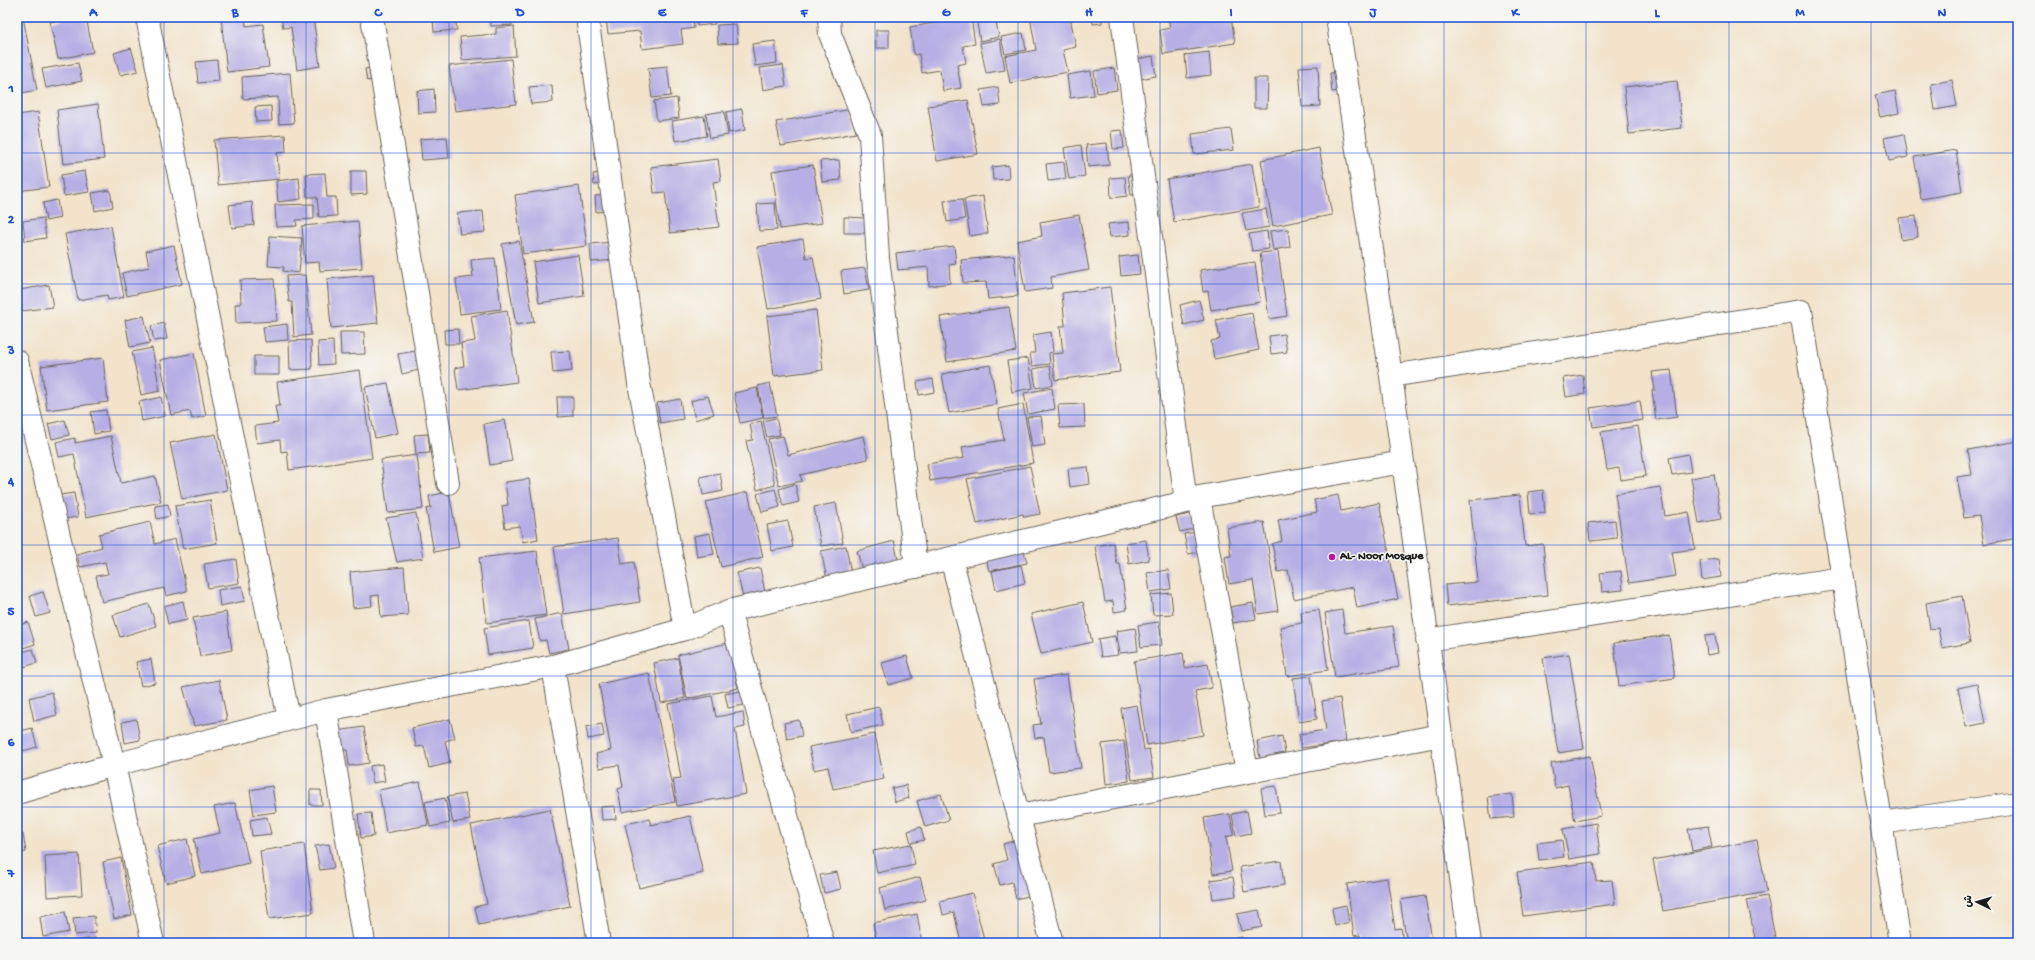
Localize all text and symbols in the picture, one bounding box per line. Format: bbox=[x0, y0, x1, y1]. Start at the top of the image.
text: A bbox=[88, 6, 98, 21]
text: B bbox=[231, 6, 240, 21]
text: C bbox=[373, 6, 383, 21]
text: D bbox=[515, 6, 525, 21]
text: E bbox=[658, 6, 667, 21]
text: F bbox=[800, 6, 809, 21]
text: G bbox=[942, 6, 951, 21]
text: H bbox=[1085, 6, 1093, 21]
text: I bbox=[1229, 6, 1233, 21]
text: J bbox=[1369, 6, 1378, 21]
text: K bbox=[1510, 6, 1520, 21]
text: L bbox=[1655, 6, 1661, 21]
text: M bbox=[1795, 6, 1805, 21]
text: N bbox=[1938, 6, 1947, 21]
text: 1 bbox=[7, 82, 14, 97]
text: 2 bbox=[8, 213, 15, 228]
text: 3 bbox=[7, 344, 15, 359]
text: 4 bbox=[7, 475, 15, 490]
place label: AL- Noor Mosque bbox=[1339, 550, 1424, 564]
marker: AL- Noor Mosque bbox=[1327, 552, 1337, 562]
text: 5 bbox=[8, 605, 15, 620]
text: 6 bbox=[8, 736, 15, 751]
text: 7 bbox=[7, 867, 16, 882]
north arrow bbox=[1957, 882, 1997, 922]
text: ش bbox=[1963, 895, 1976, 908]

